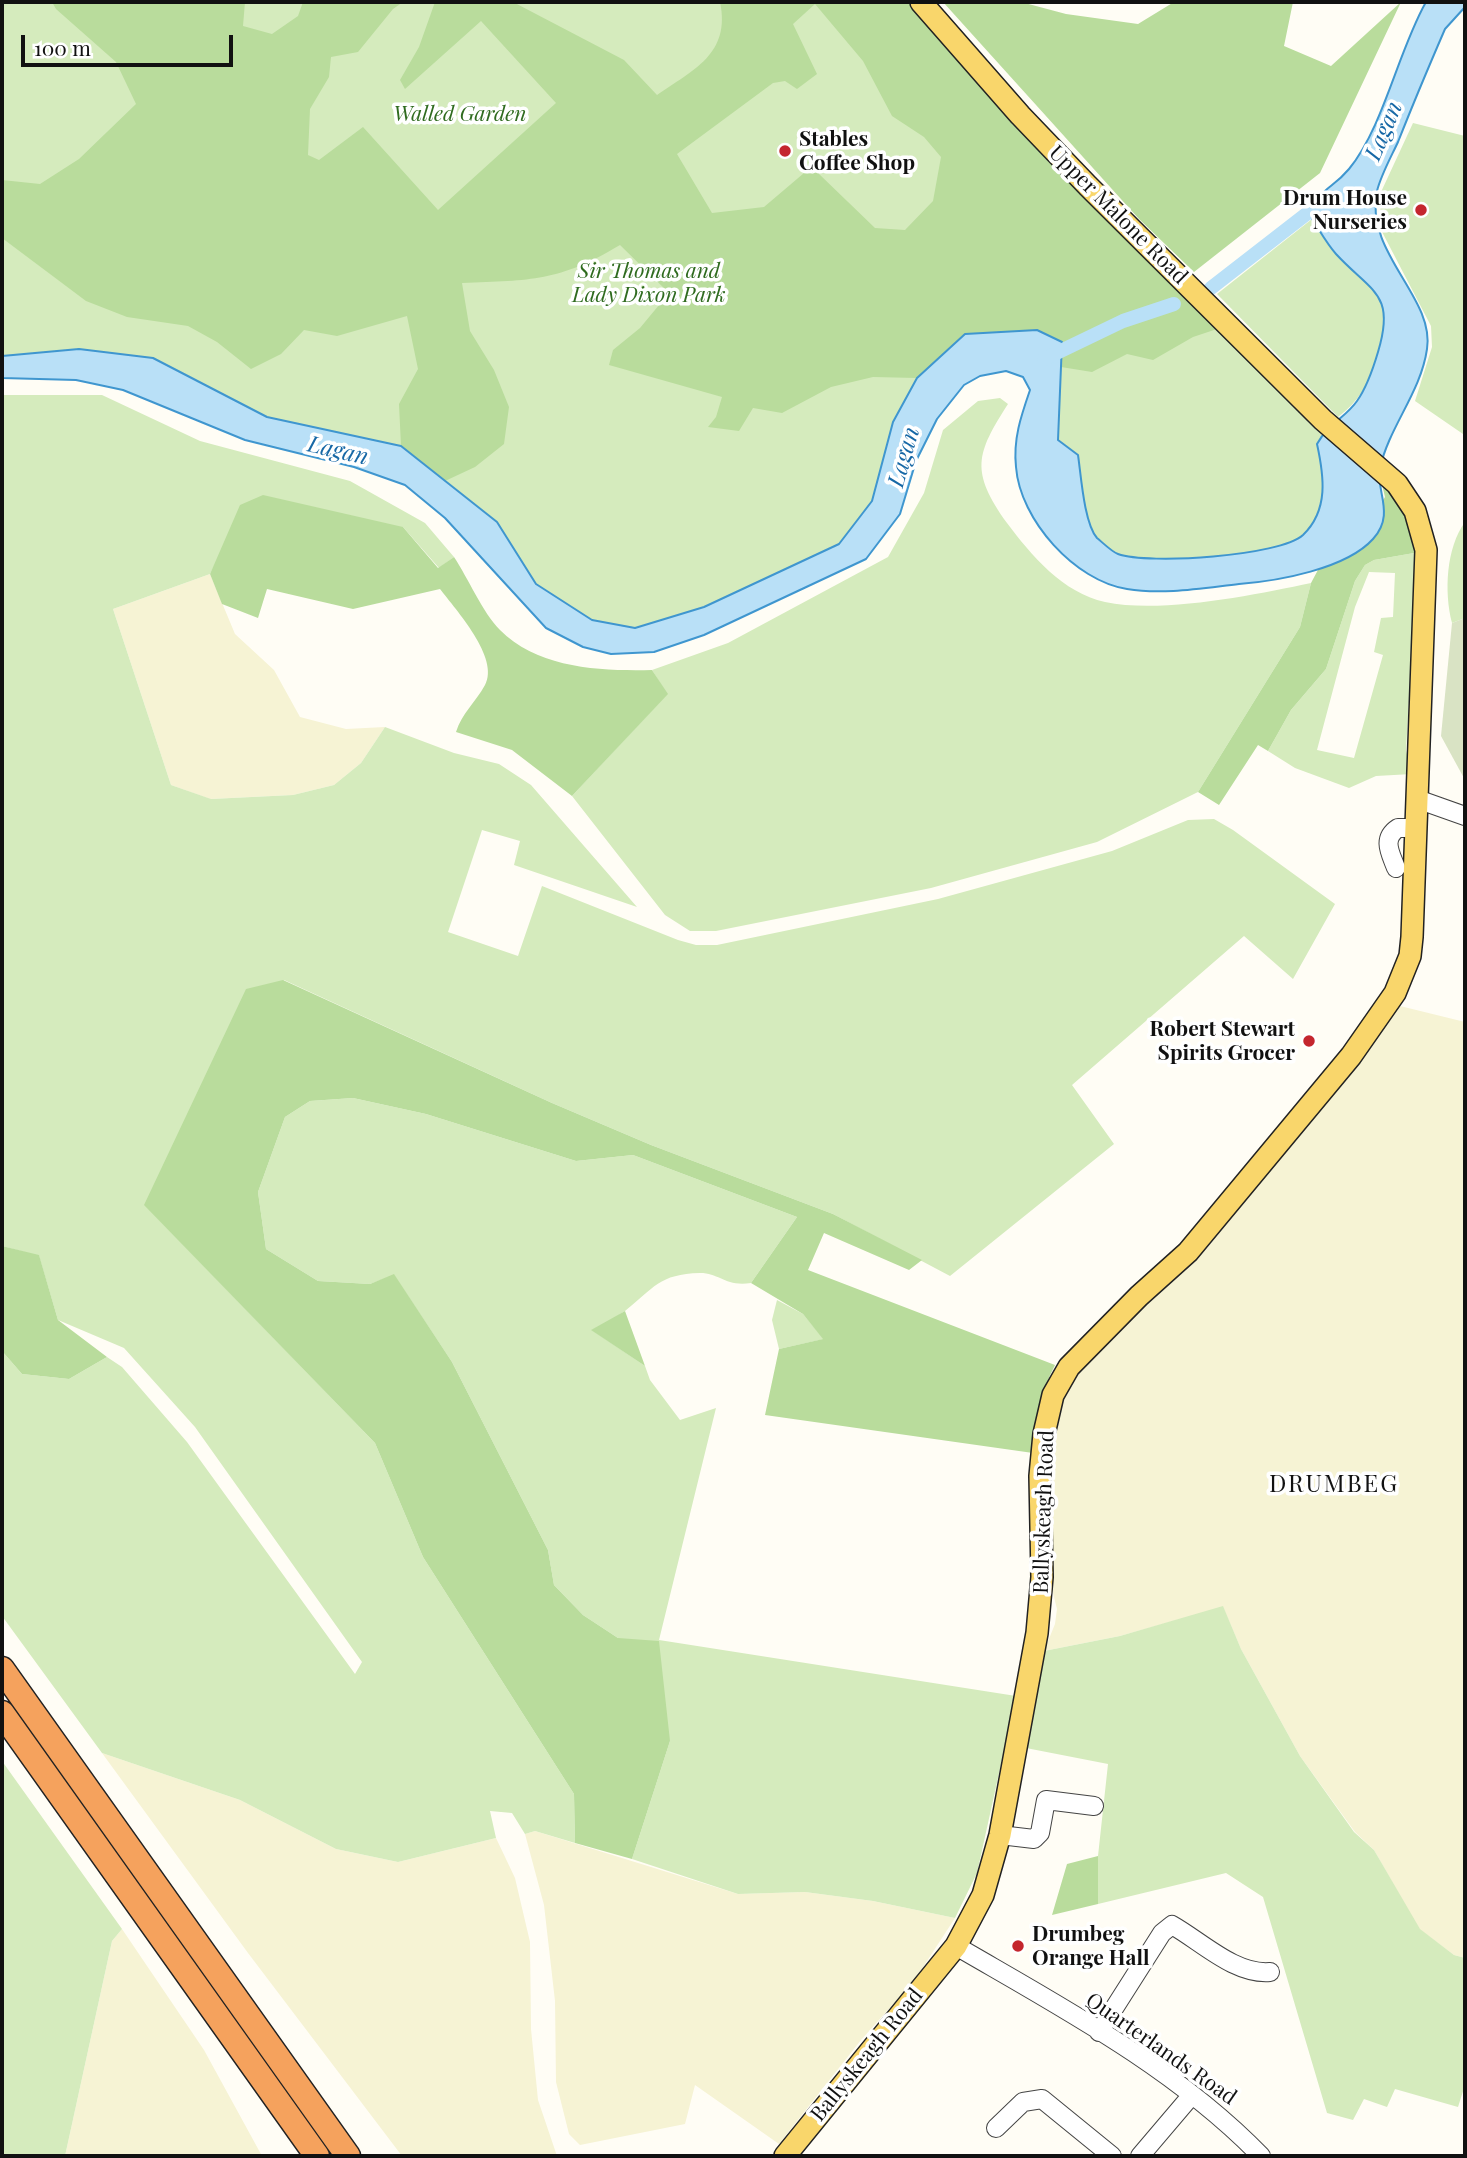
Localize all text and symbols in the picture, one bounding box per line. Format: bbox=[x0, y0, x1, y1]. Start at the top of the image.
scale bar bbox=[24, 21, 236, 65]
text: 100 m bbox=[34, 33, 91, 61]
water label: Lagan bbox=[1359, 97, 1409, 165]
park label: Walled Garden bbox=[393, 101, 527, 127]
place label: Stables Coffee Shop bbox=[799, 126, 915, 176]
street label: Upper Malone Road bbox=[1043, 140, 1193, 290]
marker: Stables Coffee Shop bbox=[777, 143, 793, 159]
place label: Drum House Nurseries bbox=[1283, 185, 1407, 235]
marker: Drum House Nurseries bbox=[1413, 202, 1429, 218]
park label: Sir Thomas and Lady Dixon Park bbox=[572, 258, 726, 308]
water label: Lagan bbox=[882, 424, 926, 490]
water label: Lagan bbox=[305, 431, 371, 471]
place label: Robert Stewart Spirits Grocer bbox=[1149, 1016, 1295, 1066]
marker: Robert Stewart Spirits Grocer bbox=[1301, 1033, 1317, 1049]
street label: Ballyskeagh Road bbox=[1029, 1430, 1059, 1594]
district label: DRUMBEG bbox=[1270, 1471, 1398, 1499]
place label: Drumbeg Orange Hall bbox=[1032, 1921, 1150, 1971]
marker: Drumbeg Orange Hall bbox=[1010, 1938, 1026, 1954]
street label: Ballyskeagh Road bbox=[806, 1983, 928, 2127]
street label: Quarterlands Road bbox=[1081, 1988, 1241, 2110]

